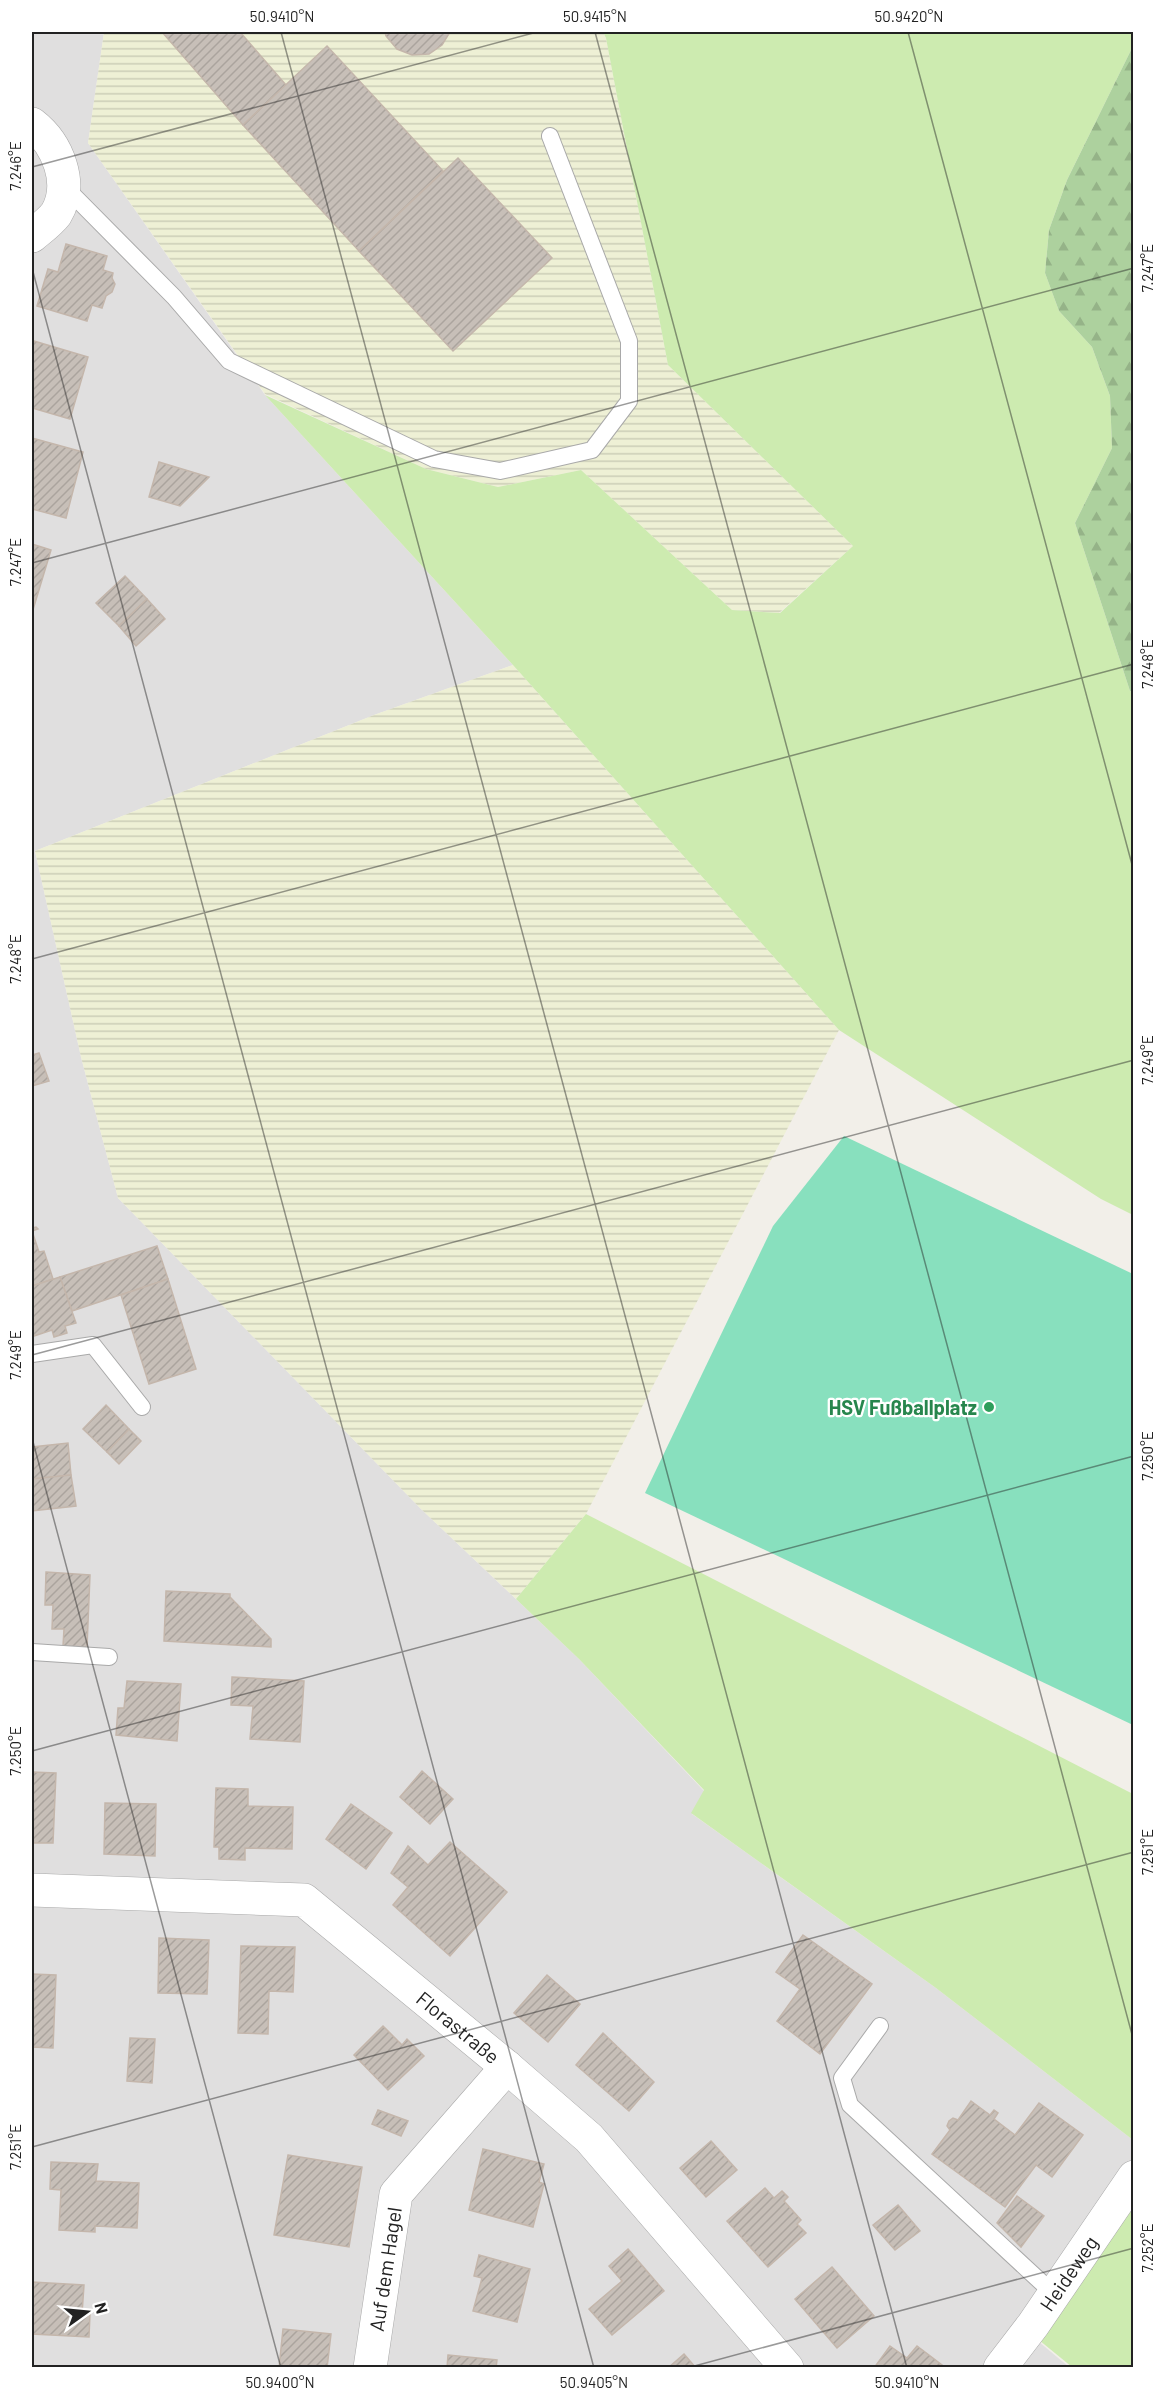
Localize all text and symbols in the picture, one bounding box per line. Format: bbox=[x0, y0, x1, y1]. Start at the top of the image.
text: 50.9410°N bbox=[250, 7, 314, 25]
text: 50.9415°N bbox=[563, 7, 627, 25]
text: 50.9420°N bbox=[875, 7, 943, 25]
text: 7.246°E bbox=[6, 141, 24, 191]
text: 7.247°E bbox=[1138, 244, 1156, 292]
text: 7.247°E bbox=[6, 538, 24, 586]
text: 7.248°E bbox=[1138, 639, 1156, 689]
text: 7.248°E bbox=[6, 934, 24, 984]
text: 7.249°E bbox=[1138, 1035, 1156, 1085]
text: 7.249°E bbox=[6, 1330, 24, 1380]
place label: HSV Fußballplatz bbox=[829, 1395, 977, 1419]
marker: HSV Fußballplatz bbox=[982, 1400, 996, 1414]
text: 7.250°E bbox=[1138, 1431, 1156, 1481]
text: 7.250°E bbox=[6, 1726, 24, 1776]
text: 7.251°E bbox=[1138, 1829, 1156, 1875]
street label: Florastraße bbox=[412, 1986, 505, 2068]
text: 7.251°E bbox=[6, 2124, 24, 2170]
street label: Auf dem Hagel bbox=[364, 2205, 406, 2333]
text: 7.252°E bbox=[1138, 2223, 1156, 2273]
street label: Heideweg bbox=[1034, 2231, 1102, 2315]
north arrow bbox=[57, 2282, 117, 2342]
text: N bbox=[91, 2300, 113, 2316]
text: 50.9400°N bbox=[245, 2373, 315, 2391]
text: 50.9405°N bbox=[560, 2373, 628, 2391]
text: 50.9410°N bbox=[875, 2373, 939, 2391]

